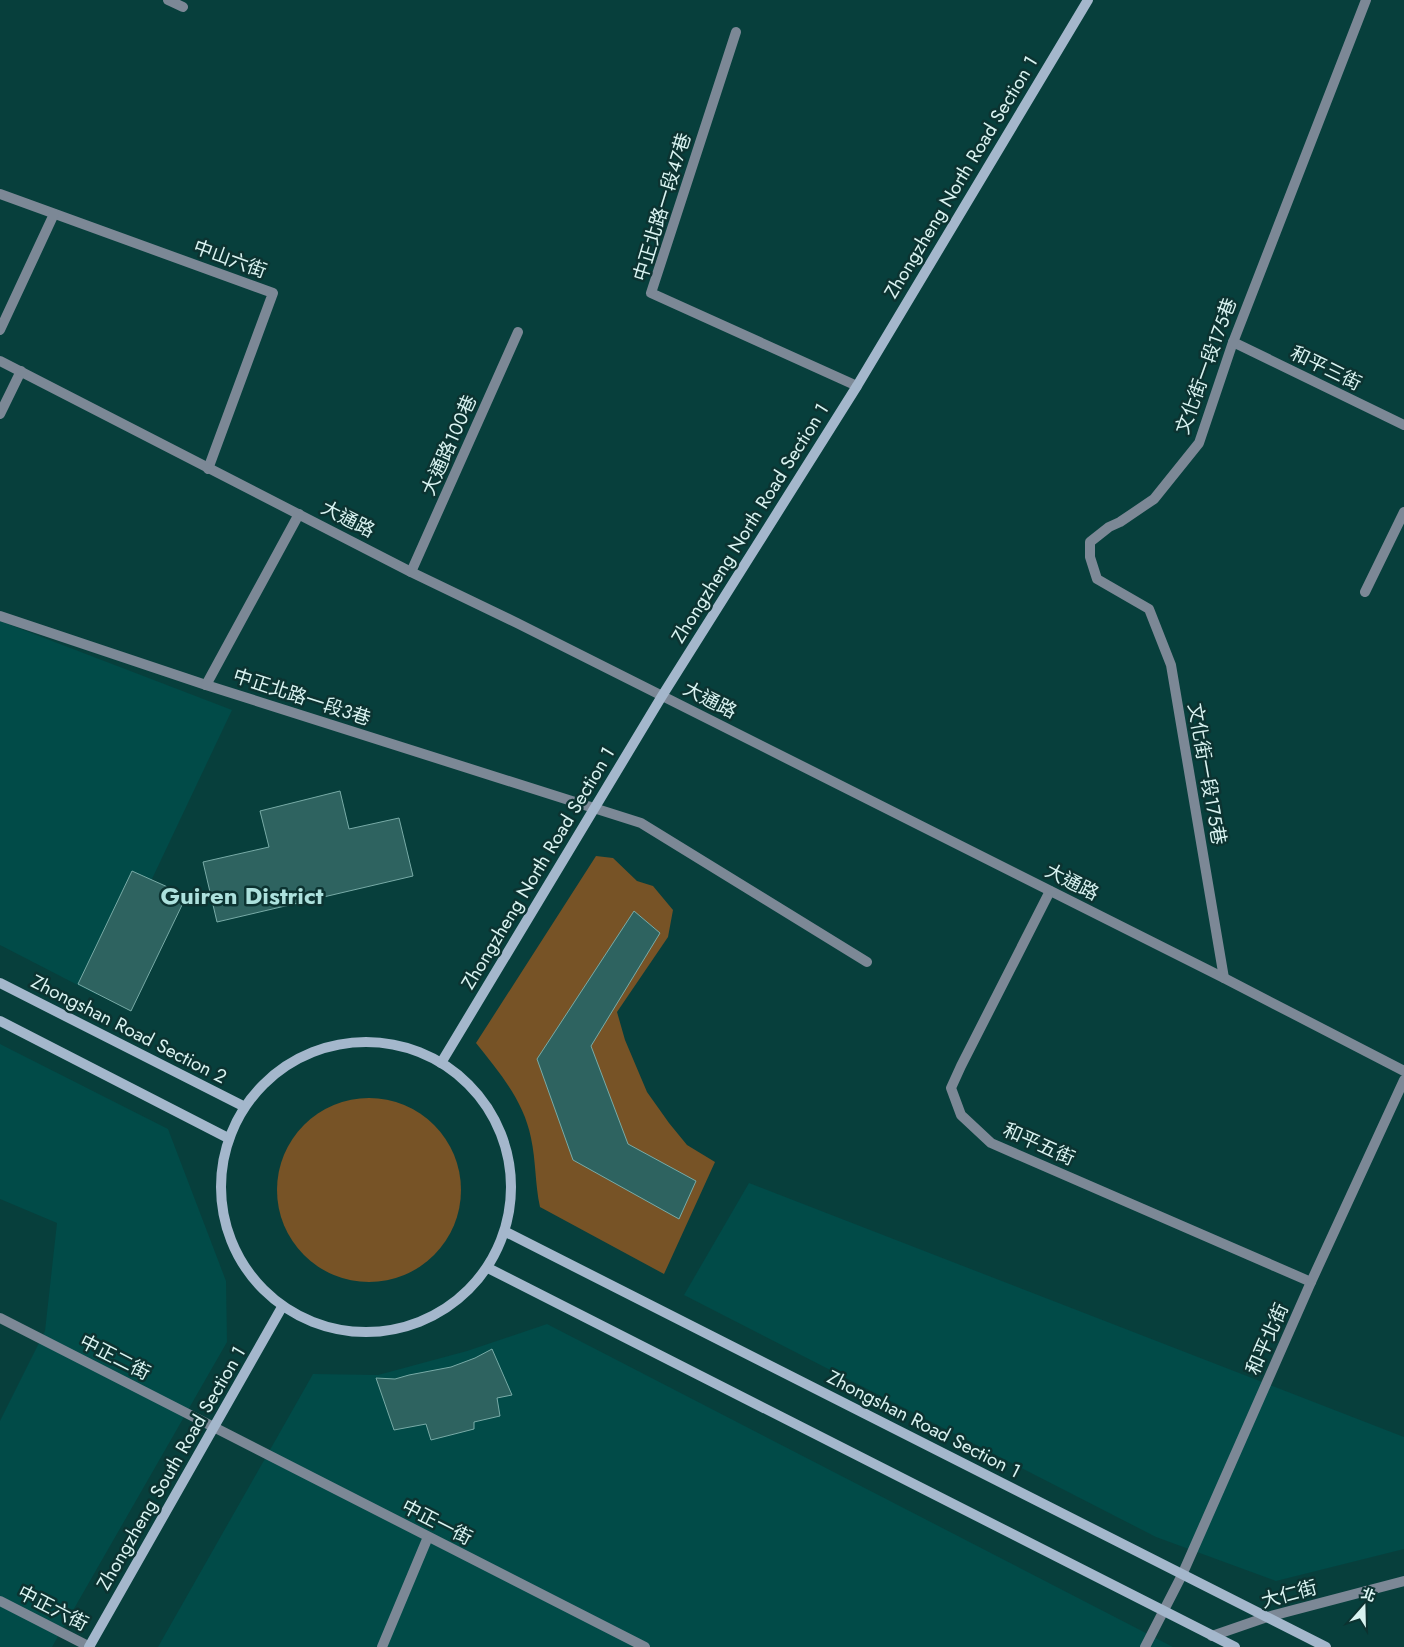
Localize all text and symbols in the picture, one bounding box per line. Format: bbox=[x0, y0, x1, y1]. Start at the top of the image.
street label: Zhongzheng North Road Section 1 bbox=[878, 51, 1044, 303]
street label: 中正北路一段47巷 bbox=[627, 129, 697, 285]
street label: 中山六街 bbox=[190, 233, 270, 285]
street label: 文化街一段175巷 bbox=[1169, 294, 1243, 438]
street label: 和平三街 bbox=[1286, 339, 1366, 397]
street label: 大通路100巷 bbox=[415, 390, 483, 500]
street label: Zhongzheng North Road Section 1 bbox=[665, 398, 835, 648]
street label: 大通路 bbox=[316, 494, 380, 544]
street label: 中正北路一段3巷 bbox=[230, 662, 374, 732]
street label: 大通路 bbox=[678, 675, 742, 725]
street label: 文化街一段175巷 bbox=[1181, 701, 1233, 847]
street label: Zhongzheng North Road Section 1 bbox=[455, 742, 621, 994]
street label: 大通路 bbox=[1040, 857, 1104, 907]
district label: Guiren District bbox=[161, 878, 324, 913]
street label: Zhongshan Road Section 2 bbox=[27, 968, 231, 1090]
street label: 和平五街 bbox=[999, 1116, 1079, 1172]
street label: 和平北街 bbox=[1239, 1299, 1295, 1379]
street label: 中正二街 bbox=[75, 1328, 155, 1386]
street label: Zhongzheng South Road Section 1 bbox=[90, 1341, 252, 1595]
street label: Zhongshan Road Section 1 bbox=[823, 1363, 1025, 1485]
street label: 中正一街 bbox=[397, 1493, 477, 1551]
street label: 大仁街 bbox=[1258, 1574, 1320, 1614]
street label: 中正六街 bbox=[13, 1579, 93, 1637]
north arrow bbox=[1339, 1582, 1389, 1632]
text: 北 bbox=[1358, 1583, 1378, 1607]

